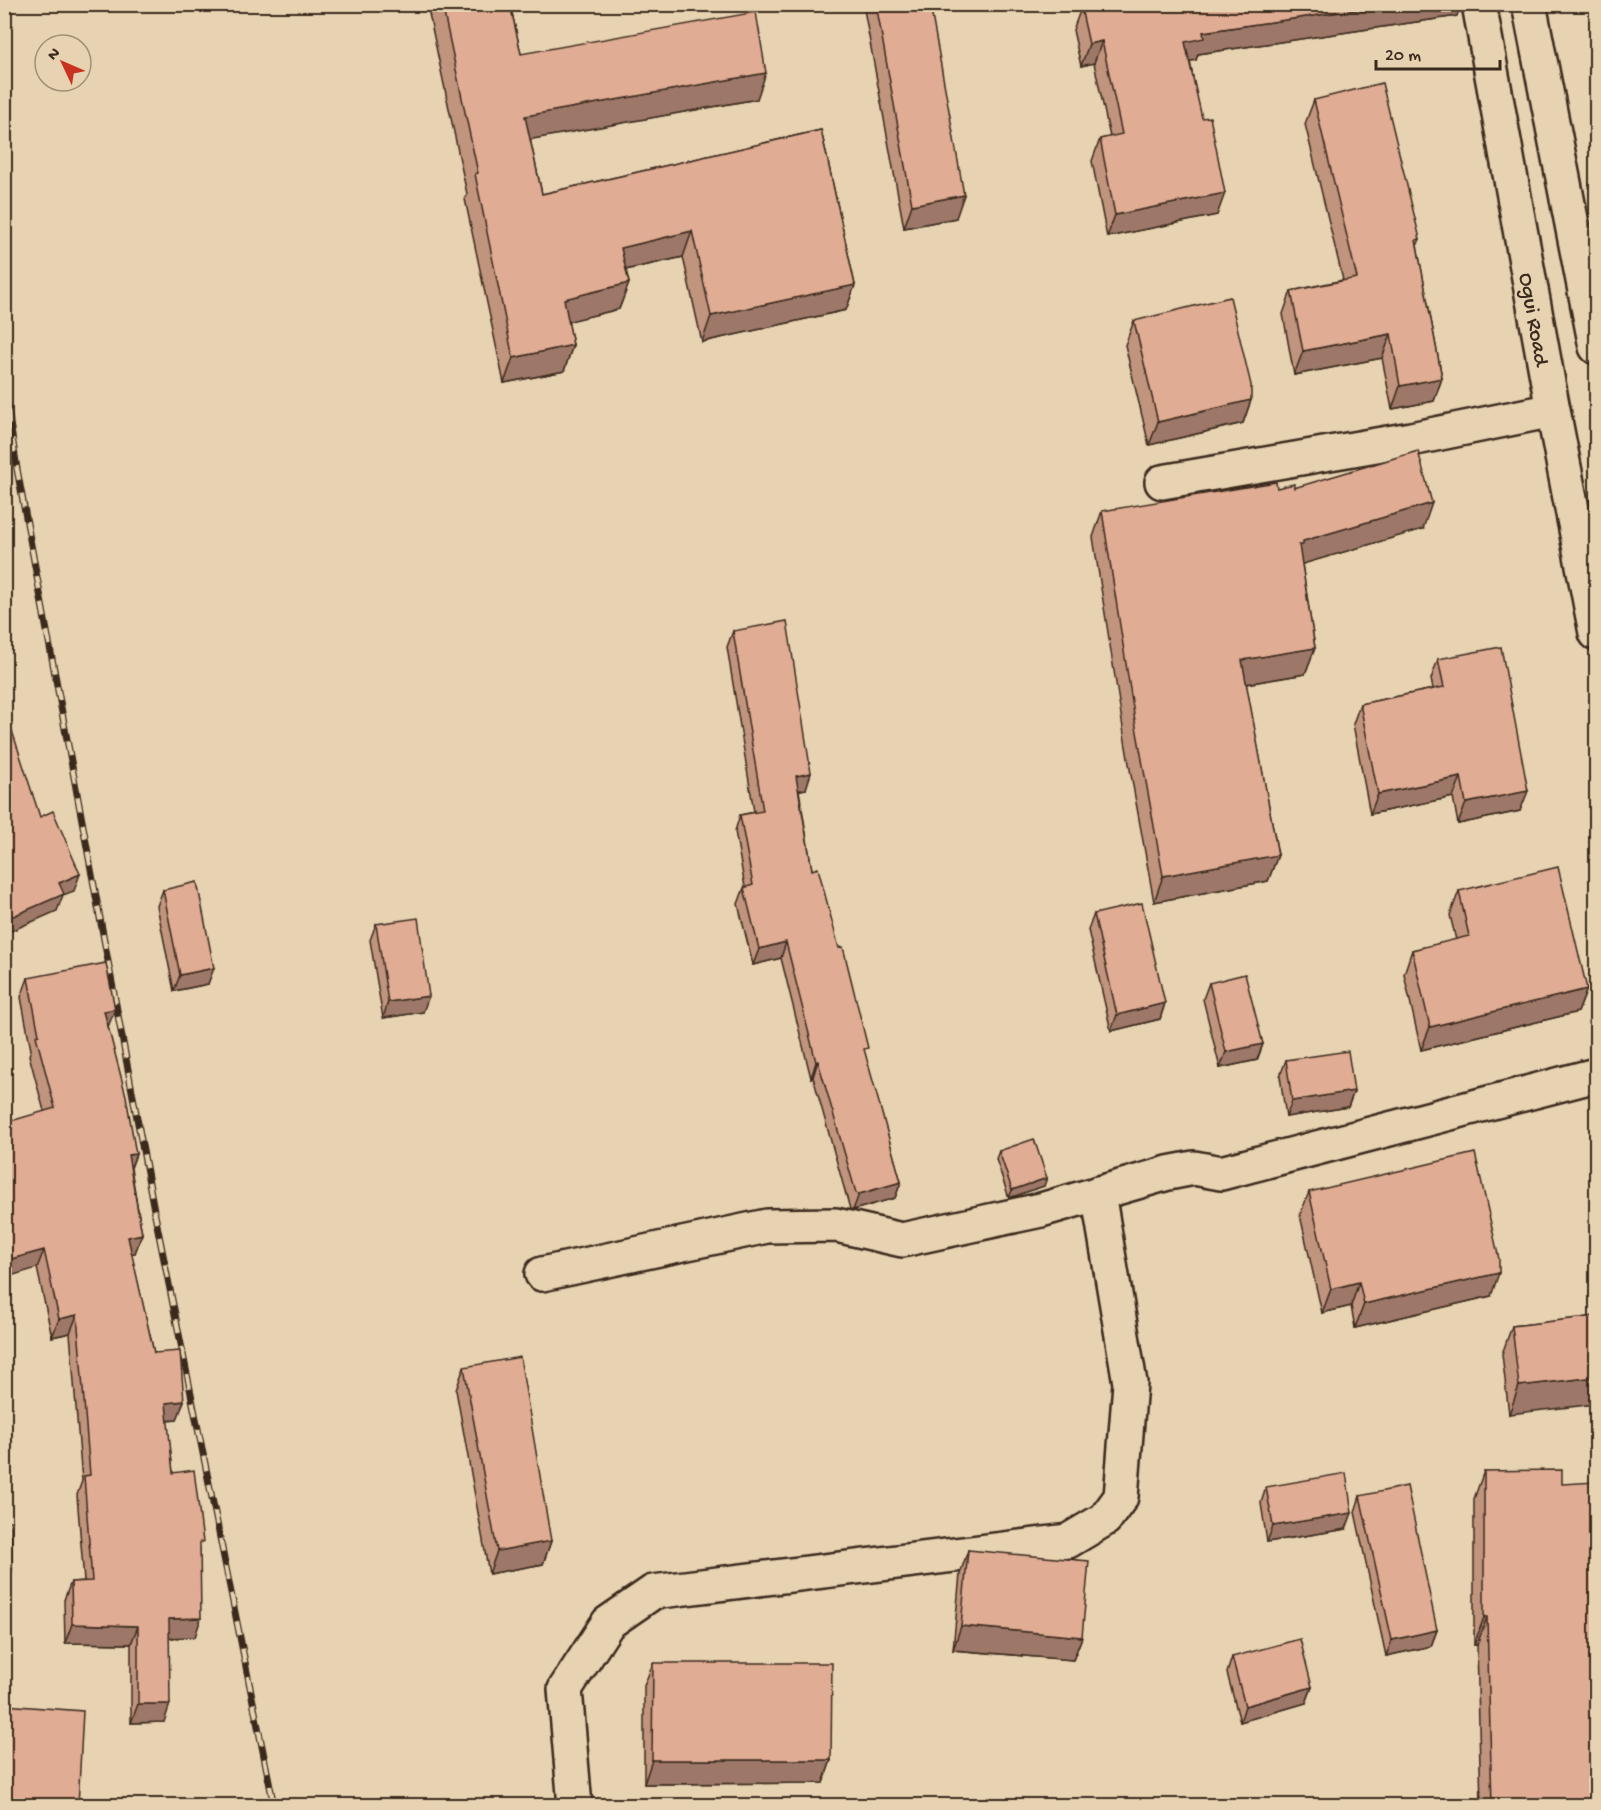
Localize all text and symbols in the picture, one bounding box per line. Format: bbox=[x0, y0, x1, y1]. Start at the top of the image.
north arrow bbox=[33, 33, 93, 93]
scale bar bbox=[1376, 33, 1500, 71]
text: N bbox=[44, 44, 66, 65]
text: 20 m bbox=[1385, 46, 1421, 67]
street label: Ogui Road bbox=[1511, 271, 1553, 370]

